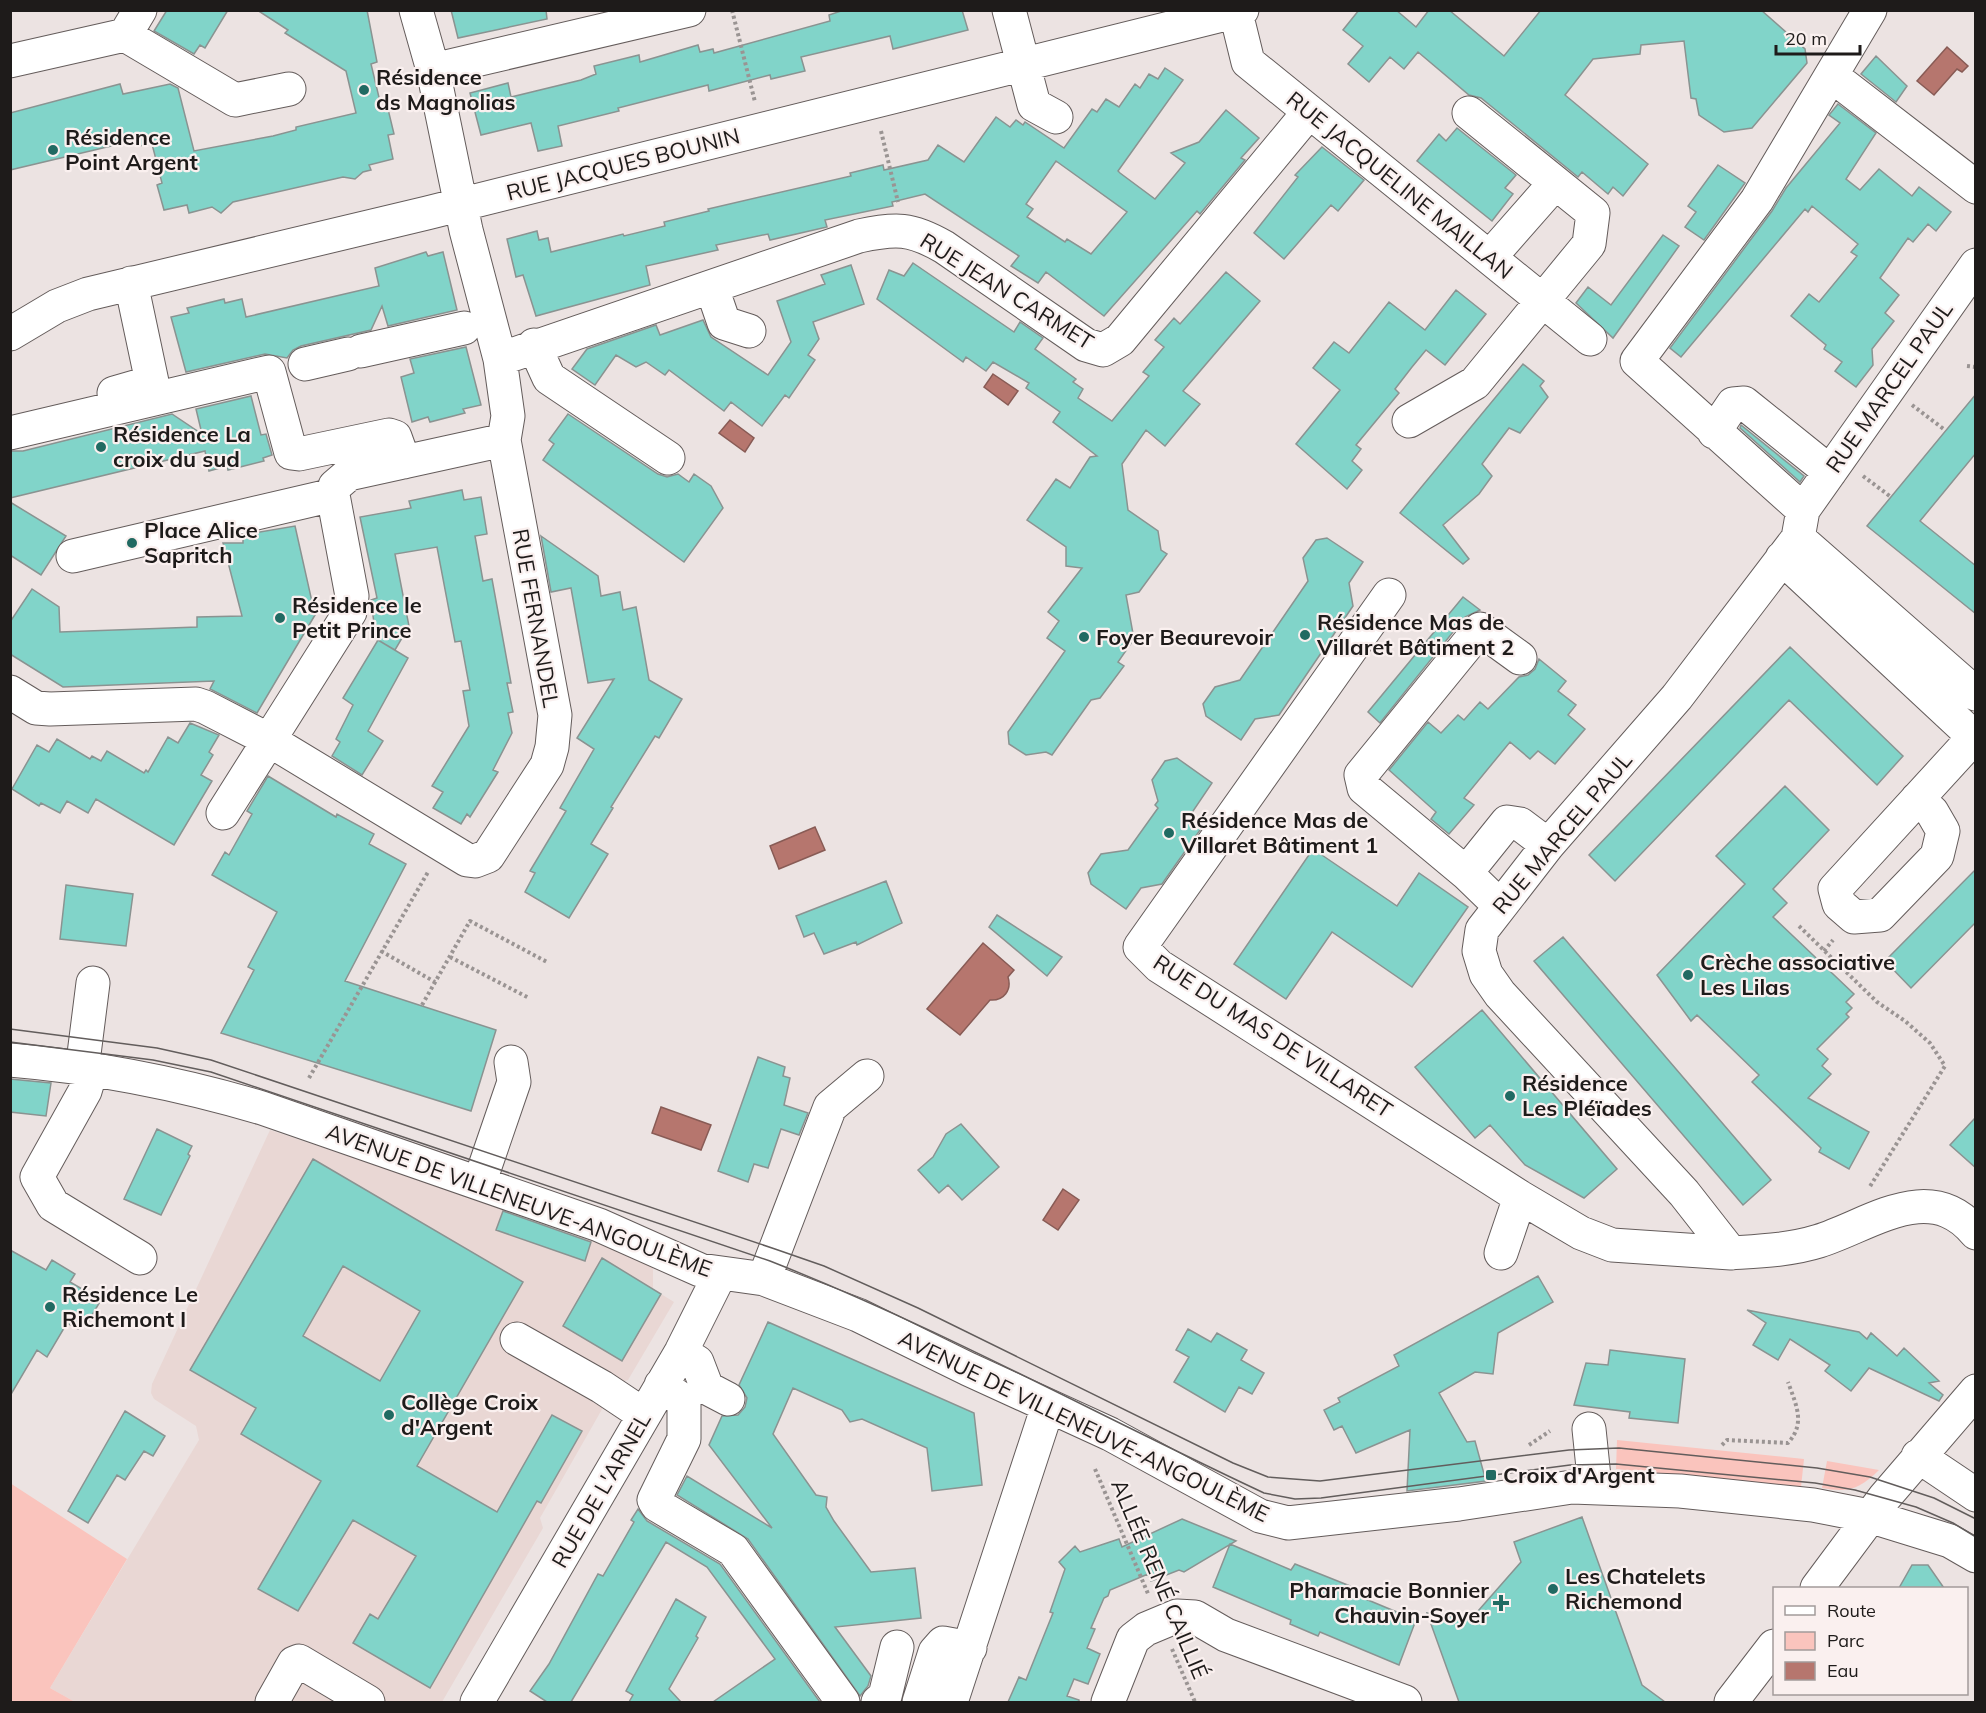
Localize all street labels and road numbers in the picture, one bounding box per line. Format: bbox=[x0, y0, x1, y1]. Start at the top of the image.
street label: RUE JACQUELINE MAILLAN bbox=[1281, 85, 1519, 285]
street label: RUE JACQUES BOUNIN bbox=[503, 121, 743, 207]
street label: RUE JEAN CARMET bbox=[915, 226, 1099, 356]
street label: RUE MARCEL PAUL bbox=[1819, 296, 1959, 478]
street label: RUE FERNANDEL bbox=[507, 526, 565, 710]
street label: RUE MARCEL PAUL bbox=[1486, 746, 1638, 920]
street label: RUE DU MAS DE VILLARET bbox=[1148, 948, 1398, 1124]
street label: AVENUE DE VILLENEUVE-ANGOULÈME bbox=[322, 1117, 716, 1283]
street label: AVENUE DE VILLENEUVE-ANGOULÈME bbox=[894, 1324, 1274, 1528]
street label: RUE DE L'ARNEL bbox=[545, 1407, 657, 1573]
street label: ALLÉE RENÉ CAILLIÉ bbox=[1105, 1475, 1215, 1683]

